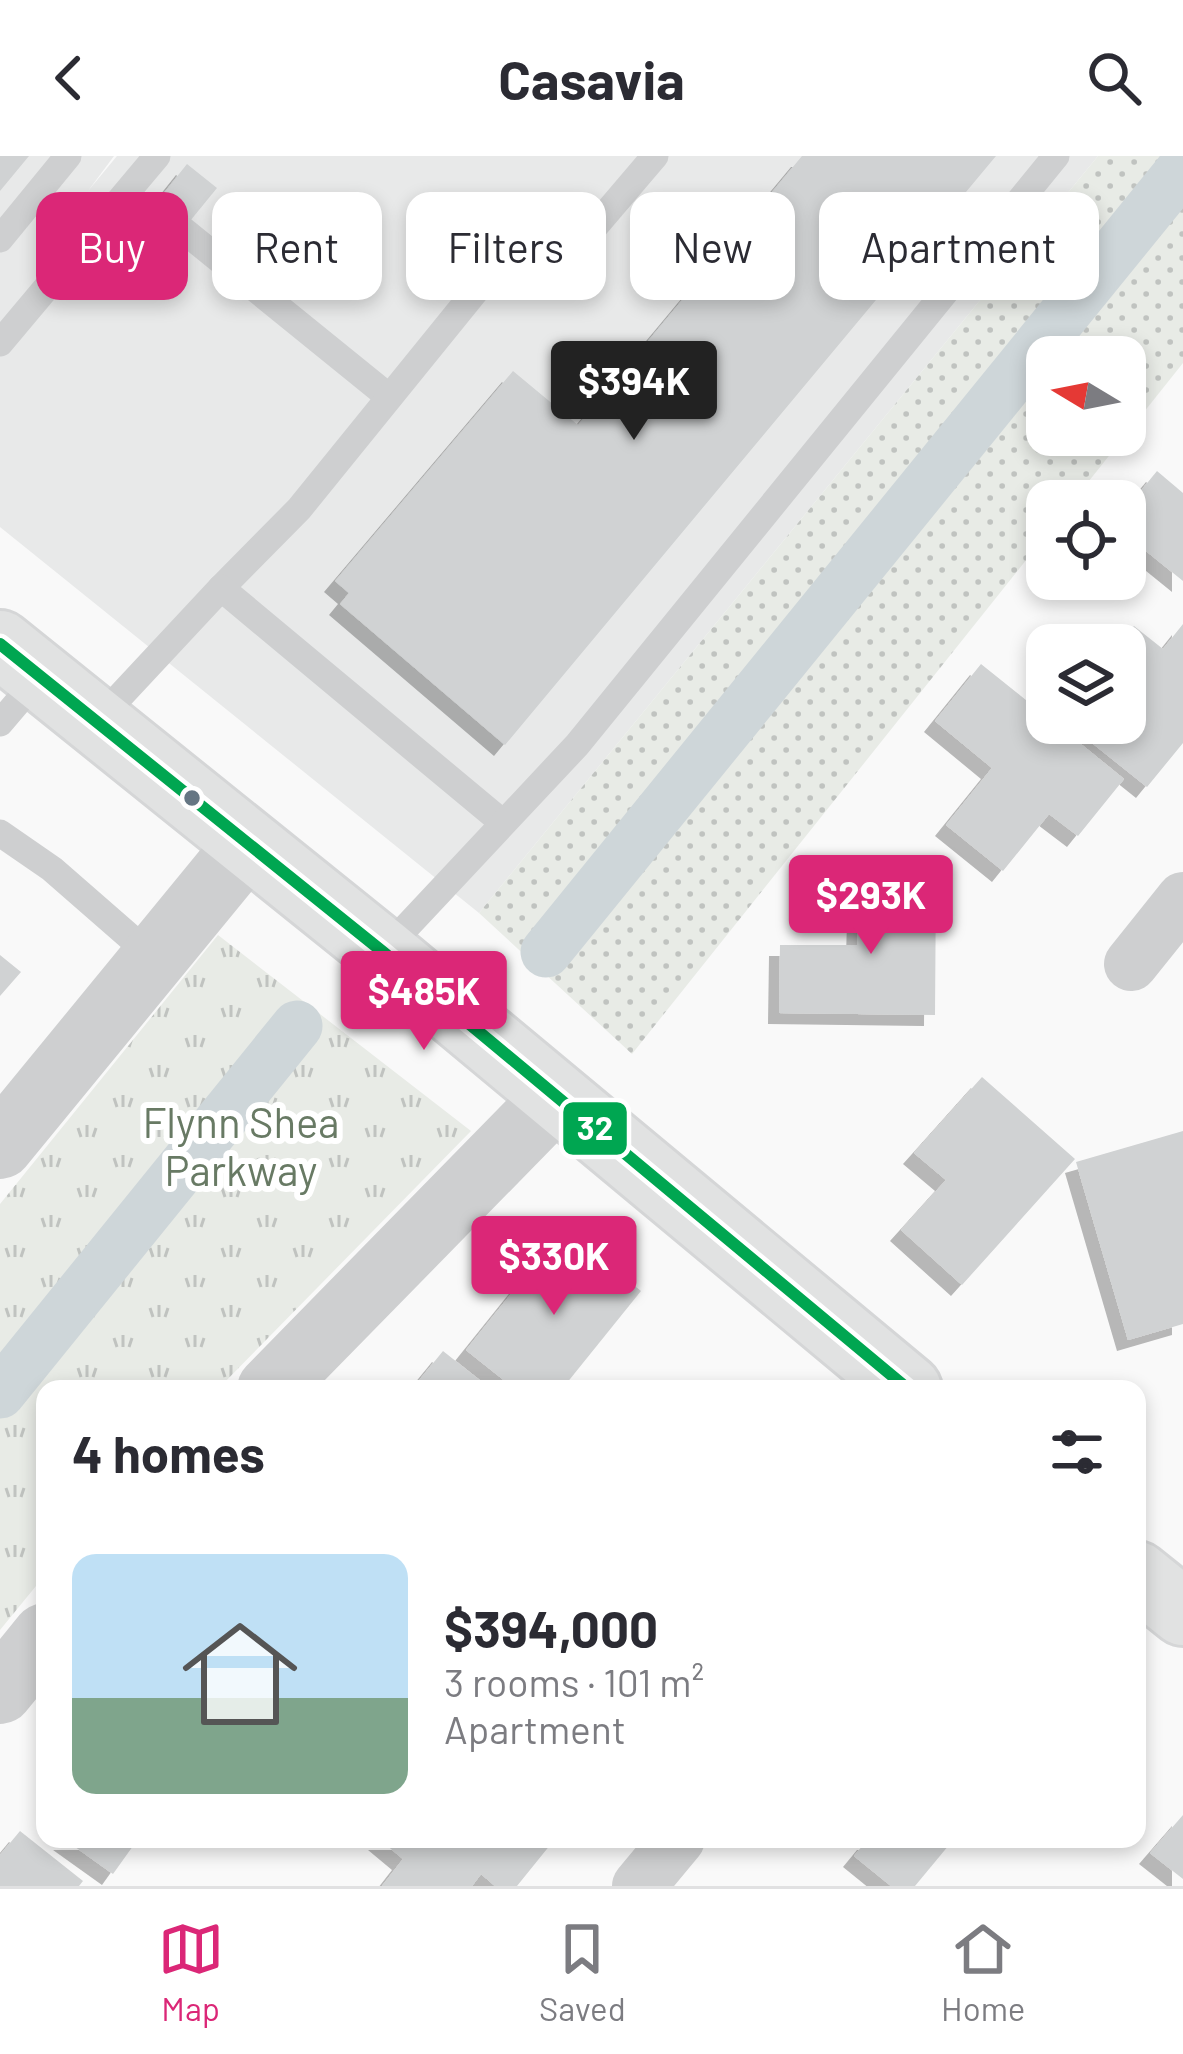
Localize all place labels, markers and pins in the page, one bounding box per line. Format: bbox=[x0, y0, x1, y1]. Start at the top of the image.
pin: $394K bbox=[550, 341, 718, 443]
unlabelled marker bbox=[181, 787, 203, 809]
pin: $293K bbox=[787, 855, 955, 957]
pin: $485K bbox=[340, 951, 508, 1053]
pin: $330K bbox=[470, 1216, 638, 1318]

